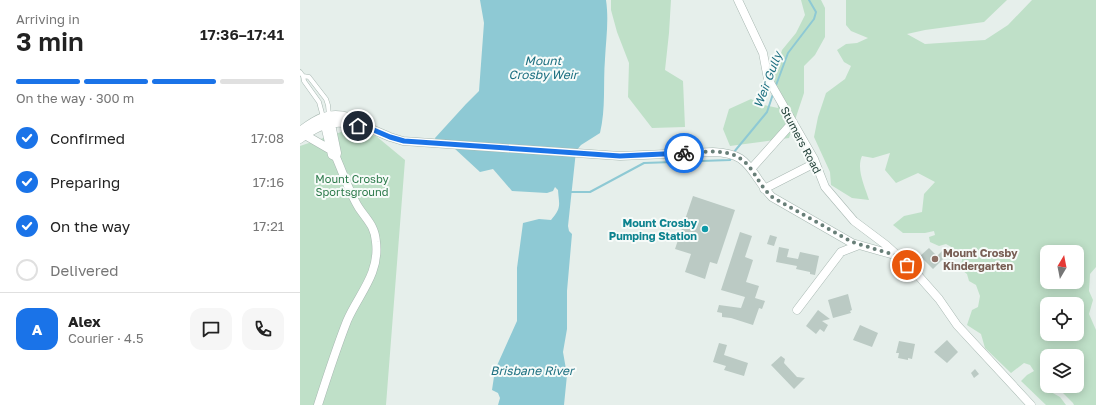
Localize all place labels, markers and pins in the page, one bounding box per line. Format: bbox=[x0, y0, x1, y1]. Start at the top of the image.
pin bbox=[341, 109, 375, 143]
place label: Mount Crosby Pumping Station bbox=[609, 216, 697, 242]
marker: Mount Crosby Pumping Station bbox=[700, 224, 710, 234]
place label: Mount Crosby Kindergarten bbox=[943, 246, 1018, 272]
pin bbox=[890, 248, 924, 282]
marker: Mount Crosby Kindergarten bbox=[930, 254, 940, 264]

